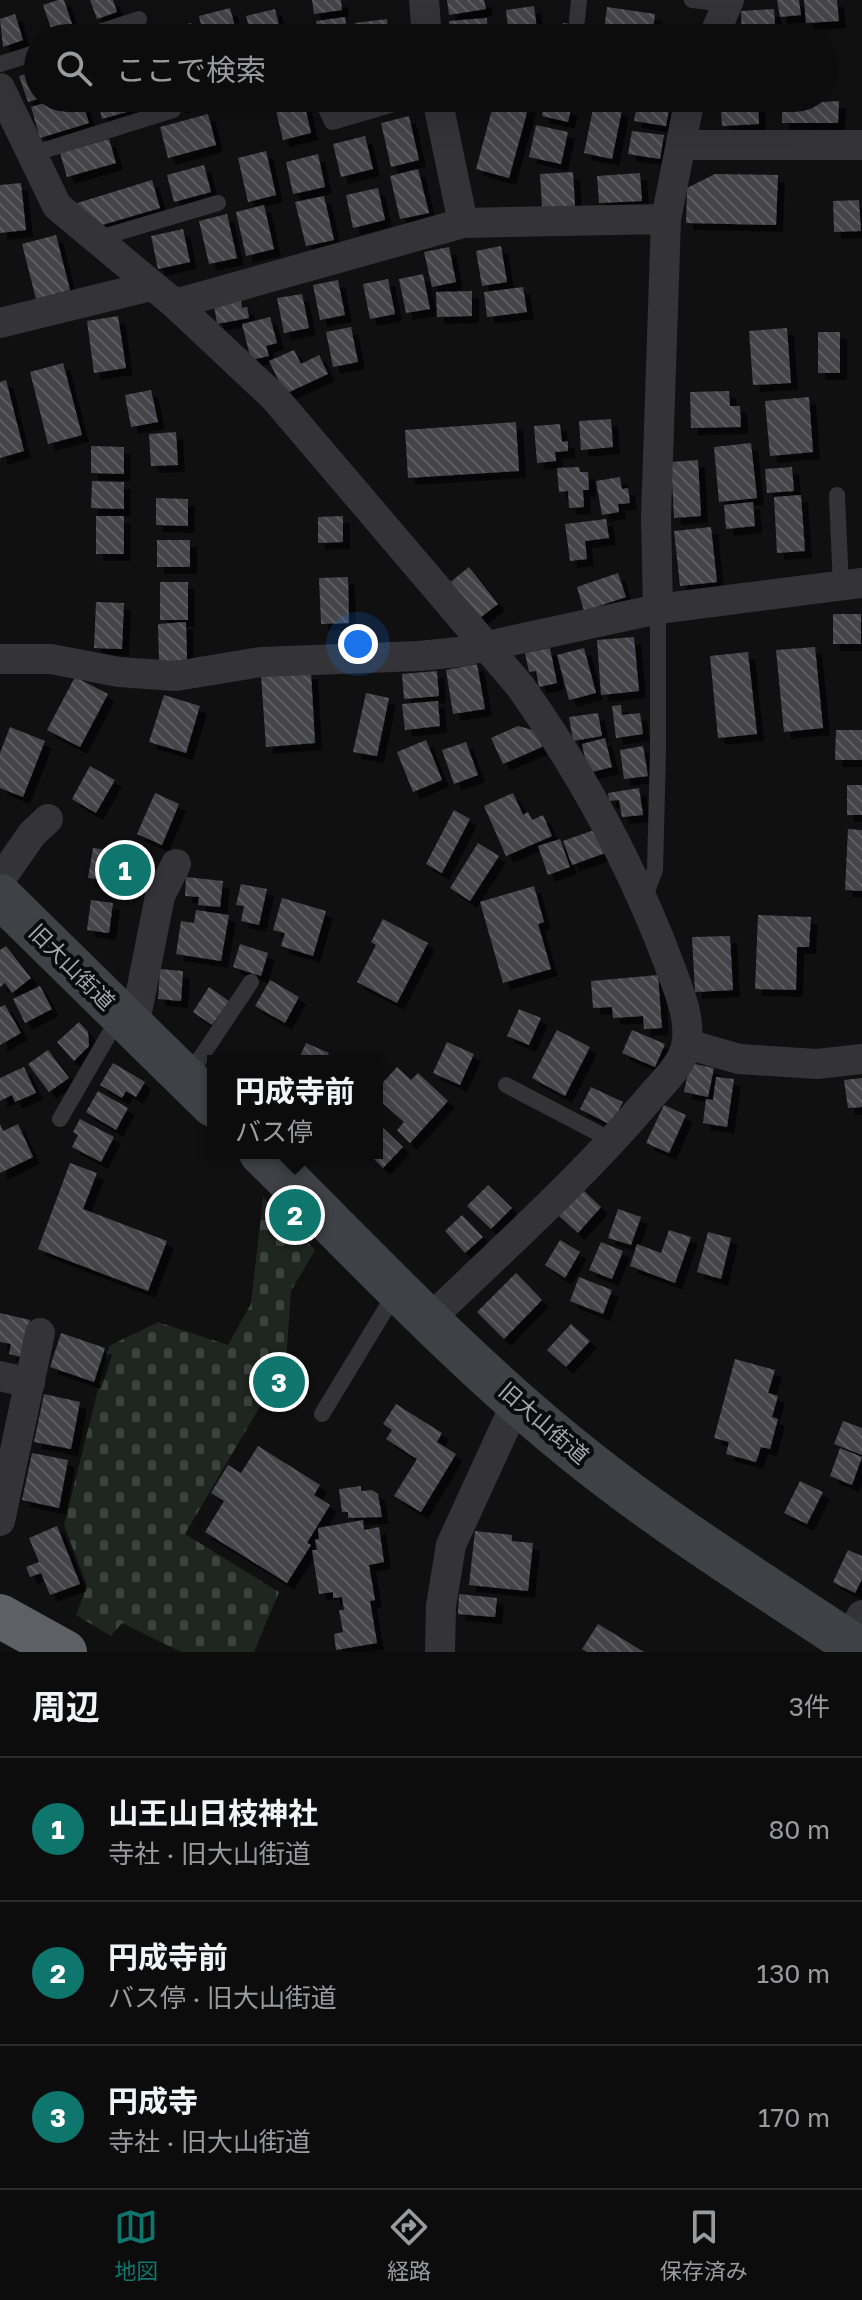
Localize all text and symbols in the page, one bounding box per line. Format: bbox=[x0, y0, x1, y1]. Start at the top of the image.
search box bbox=[24, 24, 838, 112]
icon: search bbox=[52, 46, 96, 90]
text: ここで検索 bbox=[116, 52, 266, 88]
your location bbox=[338, 624, 378, 664]
pin: 1 bbox=[99, 840, 151, 900]
street label: 旧大山街道 bbox=[24, 918, 121, 1015]
popup bbox=[207, 1055, 383, 1159]
text: 円成寺前 bbox=[235, 1073, 355, 1109]
text: バス停 bbox=[235, 1116, 313, 1147]
pin: 2 bbox=[269, 1185, 321, 1245]
pin: 3 bbox=[253, 1352, 305, 1412]
street label: 旧大山街道 bbox=[494, 1376, 595, 1469]
text: 周辺 bbox=[32, 1686, 100, 1726]
text: 3件 bbox=[789, 1691, 830, 1722]
text: 山王山日枝神社 bbox=[108, 1795, 318, 1831]
text: 1 bbox=[51, 1814, 65, 1845]
text: 80 m bbox=[769, 1814, 830, 1845]
text: 寺社 · 旧大山街道 bbox=[108, 1838, 311, 1869]
text: 円成寺前 bbox=[108, 1939, 228, 1975]
text: 2 bbox=[50, 1958, 66, 1989]
text: 130 m bbox=[757, 1958, 830, 1989]
text: バス停 · 旧大山街道 bbox=[108, 1982, 337, 2013]
text: 円成寺 bbox=[108, 2083, 198, 2119]
text: 3 bbox=[50, 2102, 66, 2133]
text: 170 m bbox=[758, 2102, 830, 2133]
text: 寺社 · 旧大山街道 bbox=[108, 2126, 311, 2157]
tab: 地図 bbox=[114, 2205, 158, 2285]
tab: 経路 bbox=[387, 2205, 431, 2285]
tab: 保存済み bbox=[660, 2205, 748, 2285]

